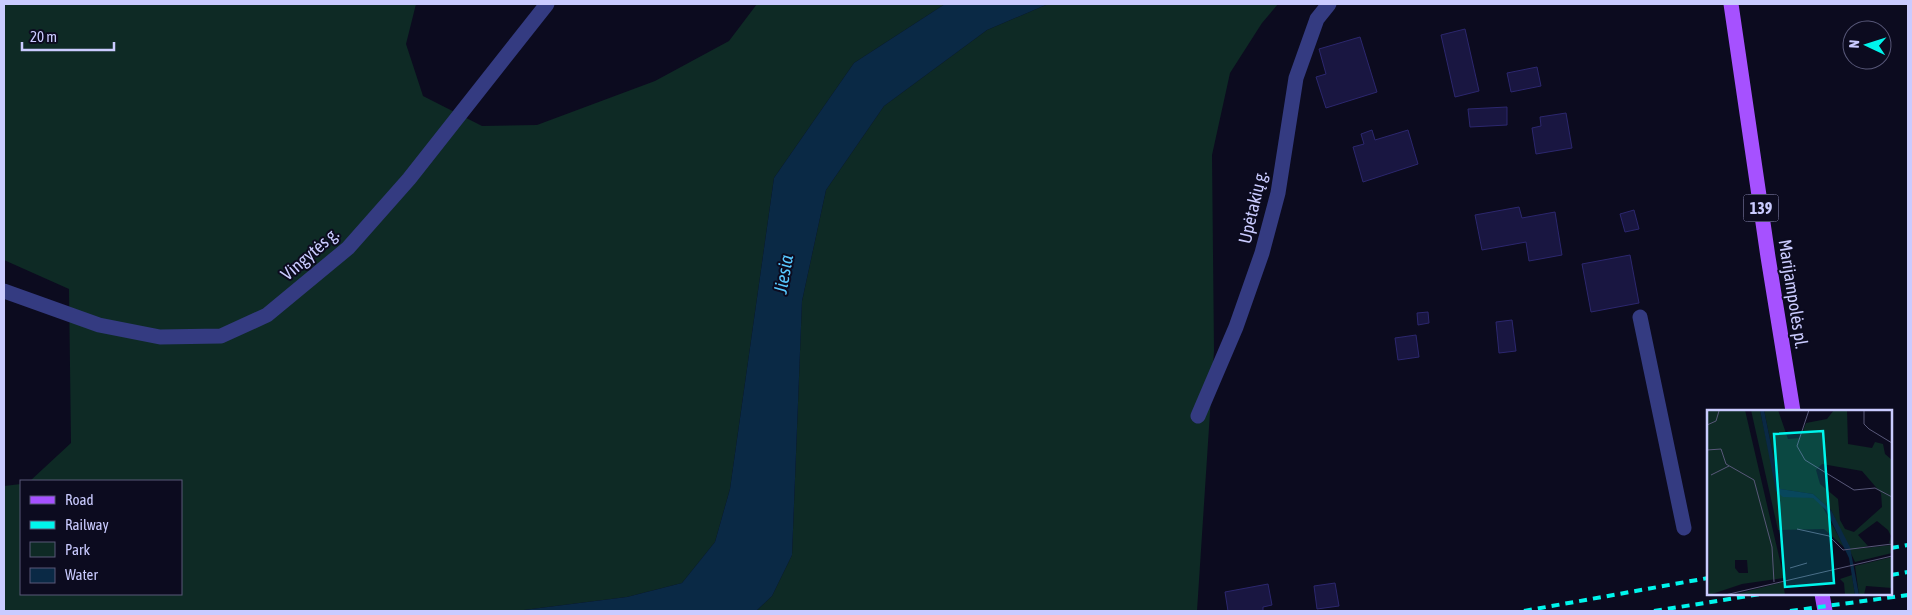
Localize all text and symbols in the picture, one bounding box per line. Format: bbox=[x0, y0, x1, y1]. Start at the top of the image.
scale bar bbox=[22, 20, 115, 52]
north arrow bbox=[1842, 20, 1892, 70]
text: 20 m bbox=[30, 28, 57, 45]
text: N bbox=[1846, 39, 1862, 49]
street label: Upėtakių g. bbox=[1234, 168, 1271, 246]
road number: 139 bbox=[1744, 194, 1778, 222]
street label: Vingytės g. bbox=[276, 223, 343, 284]
street label: Marijampolės pl. bbox=[1774, 238, 1813, 350]
water label: Jiesia bbox=[769, 253, 797, 296]
inset map bbox=[1707, 410, 1892, 595]
legend bbox=[20, 480, 182, 595]
text: Road bbox=[65, 491, 94, 508]
text: Railway bbox=[65, 516, 109, 533]
text: Park bbox=[65, 541, 90, 558]
text: Water bbox=[65, 566, 98, 583]

